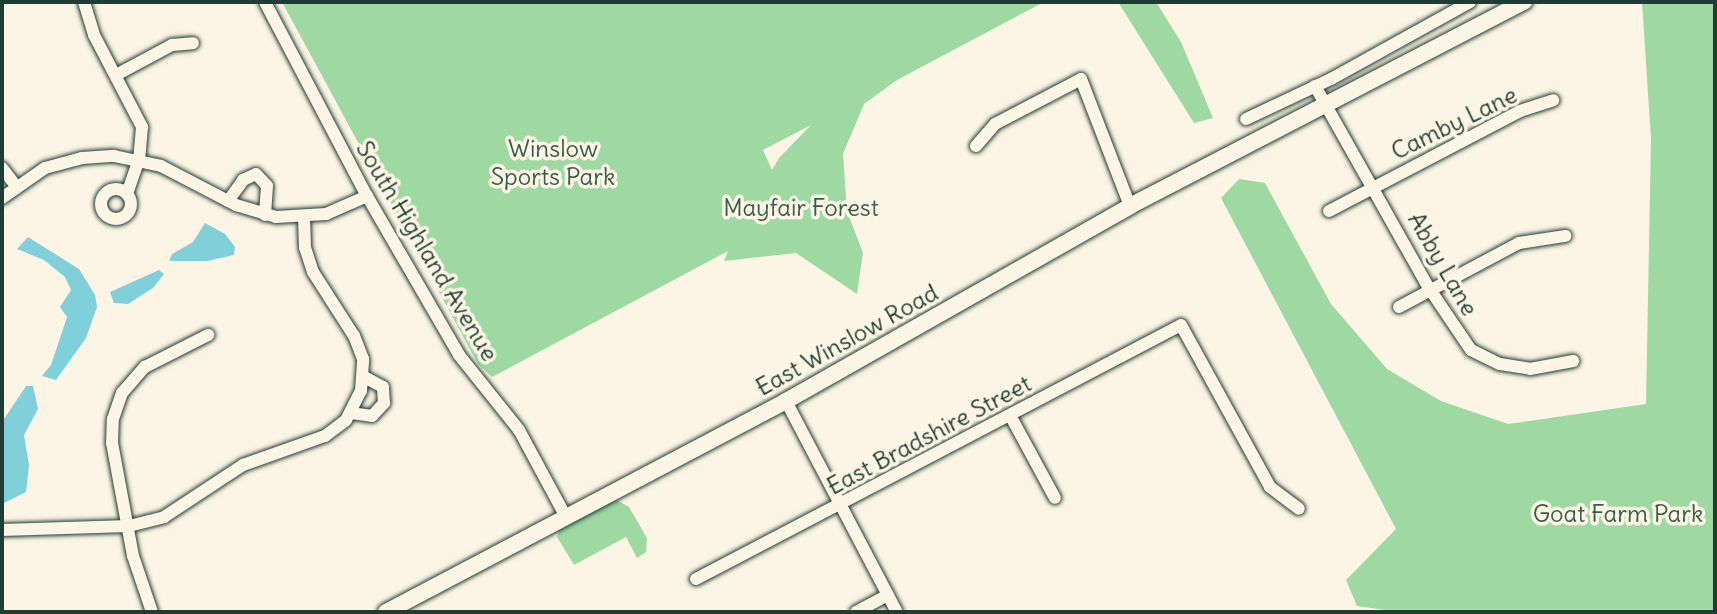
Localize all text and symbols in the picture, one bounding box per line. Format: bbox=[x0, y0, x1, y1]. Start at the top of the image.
street label: Camby Lane bbox=[1386, 80, 1522, 166]
park label: Winslow Sports Park bbox=[491, 135, 615, 191]
street label: South Highland Avenue bbox=[350, 136, 504, 366]
park label: Mayfair Forest bbox=[723, 194, 879, 222]
street label: Abby Lane bbox=[1402, 207, 1484, 321]
street label: East Winslow Road bbox=[751, 278, 943, 402]
street label: East Bradshire Street bbox=[822, 369, 1036, 501]
park label: Goat Farm Park bbox=[1533, 500, 1703, 528]

